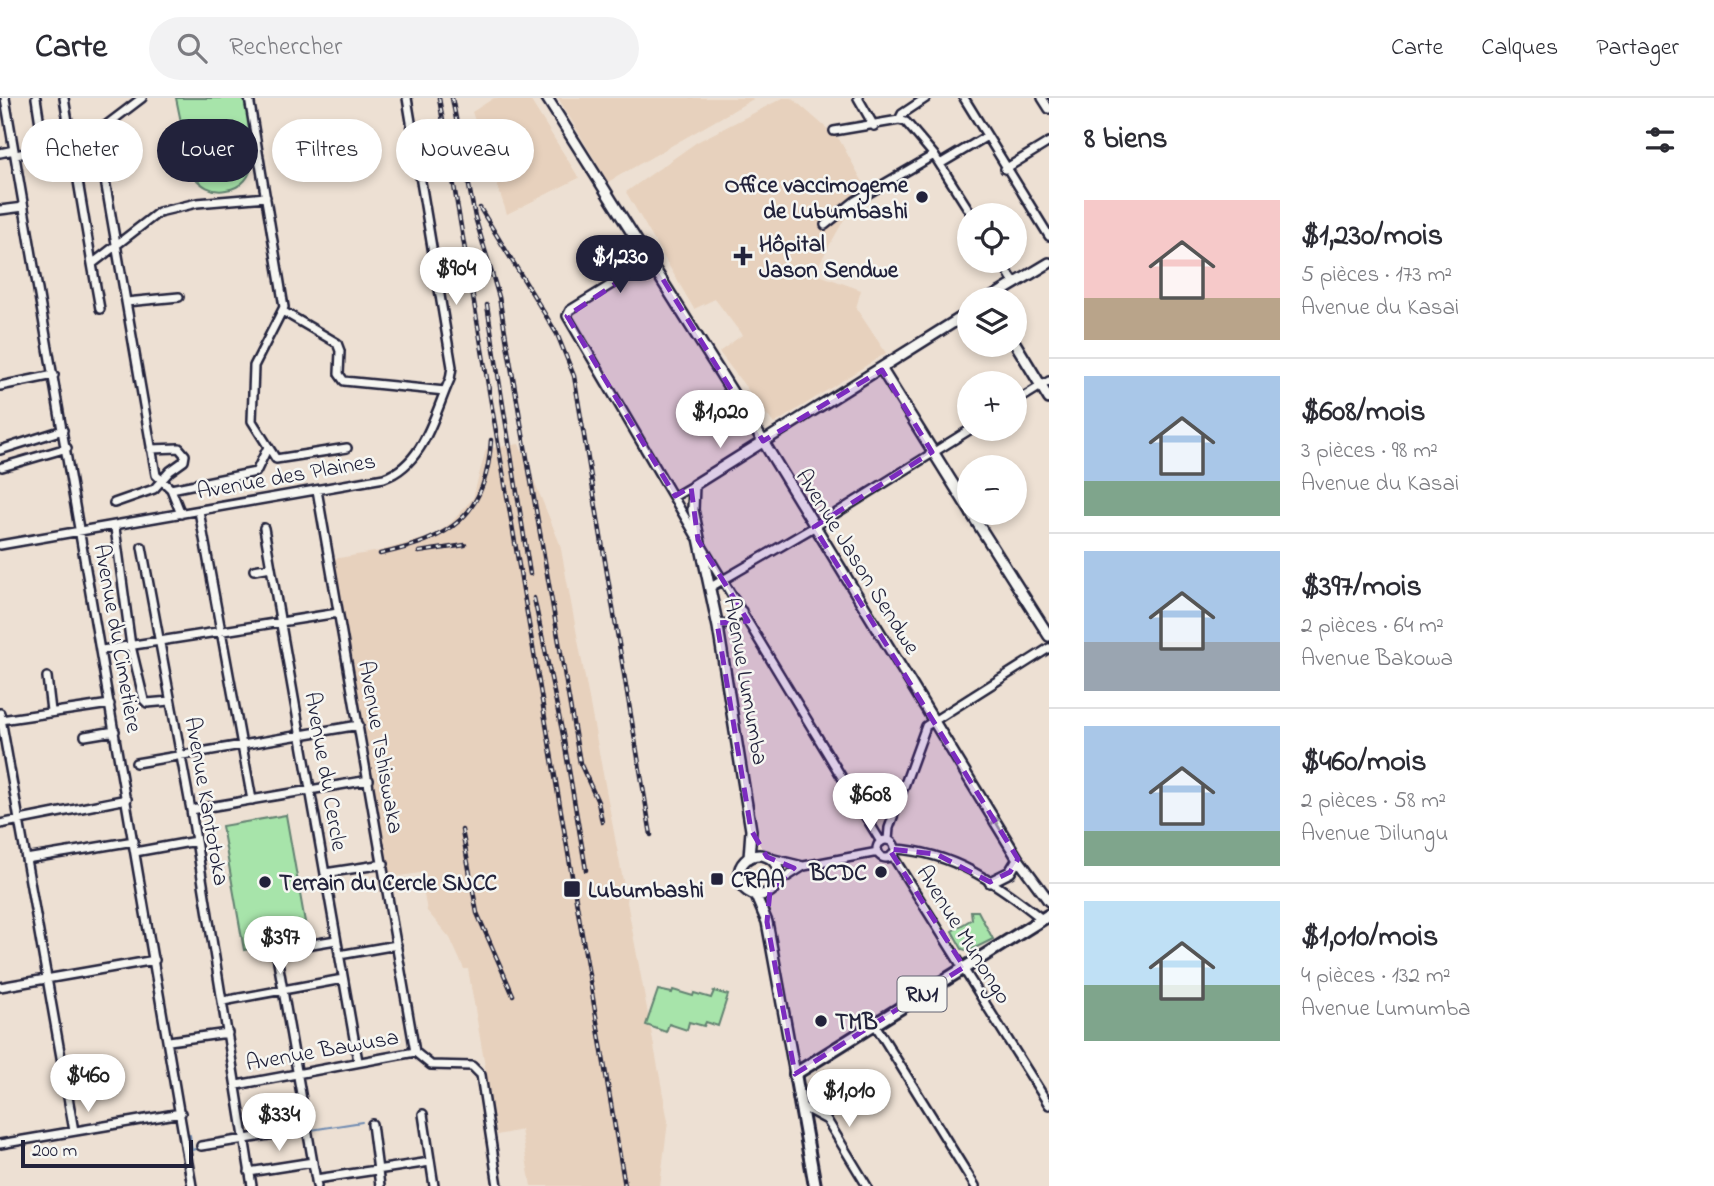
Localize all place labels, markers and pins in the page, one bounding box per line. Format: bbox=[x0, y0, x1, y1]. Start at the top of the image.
place label: Office vaccimogeme de Lubumbashi bbox=[724, 170, 909, 229]
marker: Office vaccimogeme de Lubumbashi bbox=[914, 189, 930, 205]
place label: Hôpital Jason Sendwe bbox=[759, 229, 899, 288]
pin: $1,230 bbox=[563, 236, 677, 295]
marker: Hôpital Jason Sendwe bbox=[733, 246, 753, 266]
pin: $904 bbox=[415, 248, 497, 307]
pin: $1,020 bbox=[663, 390, 777, 450]
pin: $608 bbox=[829, 774, 911, 833]
place label: BCDC bbox=[808, 858, 867, 891]
marker: BCDC bbox=[873, 864, 889, 880]
place label: CRAA bbox=[731, 865, 785, 898]
place label: Terrain du Cercle SNCC bbox=[279, 868, 498, 901]
marker: CRAA bbox=[709, 871, 725, 887]
marker: Terrain du Cercle SNCC bbox=[257, 874, 273, 890]
place label: Lubumbashi bbox=[588, 875, 704, 908]
marker: Lubumbashi bbox=[562, 879, 582, 899]
pin: $397 bbox=[239, 916, 321, 976]
place label: TMB bbox=[835, 1007, 878, 1040]
marker: TMB bbox=[813, 1013, 829, 1029]
pin: $460 bbox=[47, 1054, 129, 1114]
pin: $1,010 bbox=[792, 1070, 906, 1129]
pin: $334 bbox=[238, 1094, 320, 1153]

